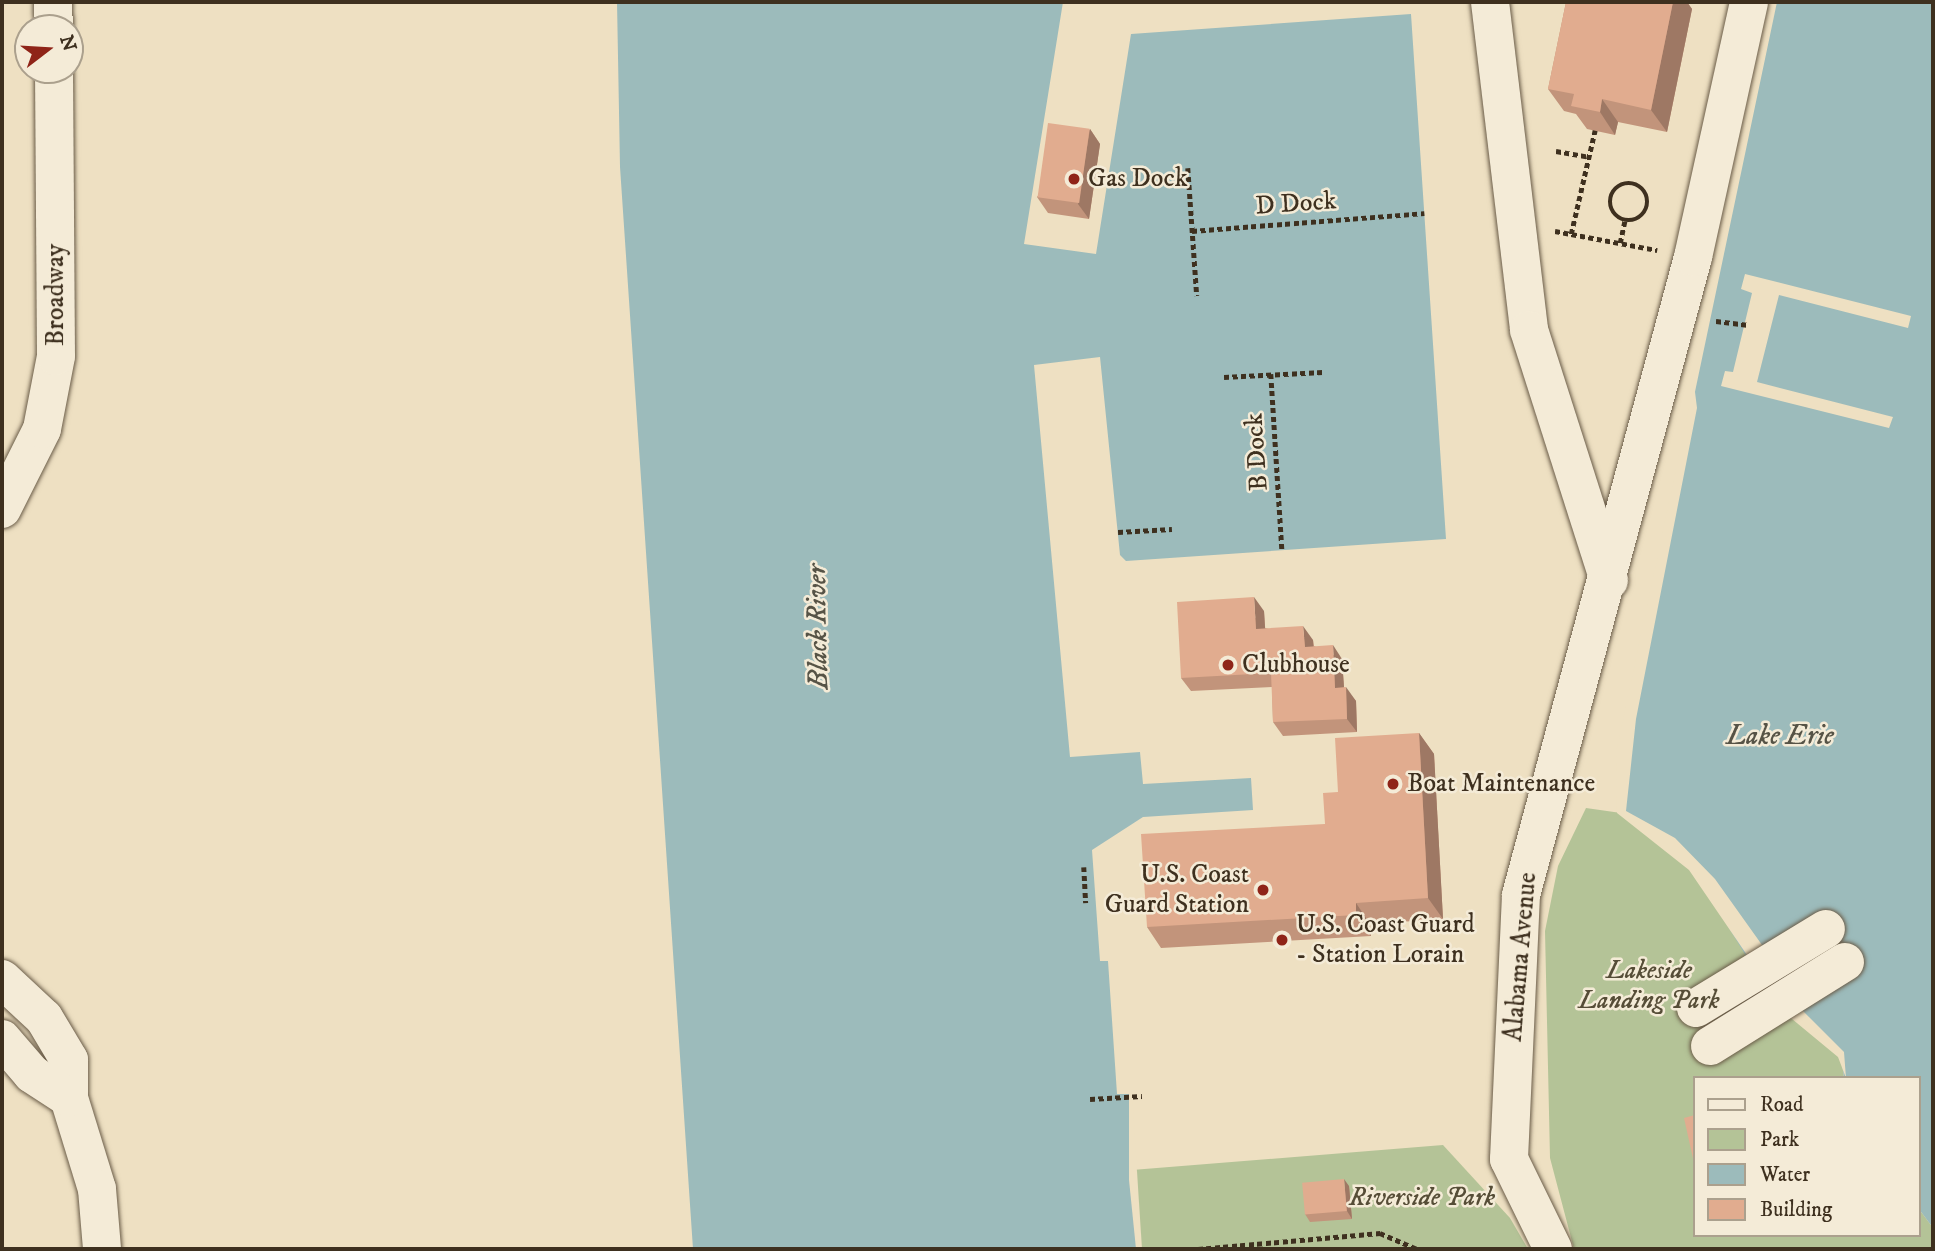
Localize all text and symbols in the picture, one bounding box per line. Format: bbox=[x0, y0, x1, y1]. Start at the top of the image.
north arrow bbox=[14, 14, 84, 84]
text: N bbox=[54, 32, 81, 54]
place label: Gas Dock bbox=[1088, 163, 1188, 195]
marker: Gas Dock bbox=[1066, 171, 1082, 187]
street label: D Dock bbox=[1254, 186, 1338, 222]
street label: Broadway bbox=[40, 244, 72, 346]
street label: B Dock bbox=[1239, 412, 1275, 492]
water label: Black River bbox=[800, 564, 836, 690]
place label: Clubhouse bbox=[1242, 649, 1350, 681]
marker: Clubhouse bbox=[1220, 657, 1236, 673]
water label: Lake Erie bbox=[1726, 719, 1834, 753]
place label: Boat Maintenance bbox=[1407, 768, 1595, 800]
marker: Boat Maintenance bbox=[1385, 776, 1401, 792]
place label: U.S. Coast Guard Station bbox=[1105, 859, 1249, 920]
street label: Alabama Avenue bbox=[1498, 871, 1544, 1043]
marker: U.S. Coast Guard Station bbox=[1255, 882, 1271, 898]
place label: U.S. Coast Guard - Station Lorain bbox=[1296, 909, 1475, 970]
marker: U.S. Coast Guard - Station Lorain bbox=[1274, 932, 1290, 948]
park label: Lakeside Landing Park bbox=[1578, 955, 1720, 1016]
legend bbox=[1694, 1076, 1921, 1237]
text: Road bbox=[1760, 1092, 1804, 1118]
text: Park bbox=[1760, 1127, 1799, 1153]
text: Water bbox=[1760, 1162, 1810, 1188]
park label: Riverside Park bbox=[1349, 1182, 1495, 1214]
text: Building bbox=[1760, 1197, 1832, 1223]

